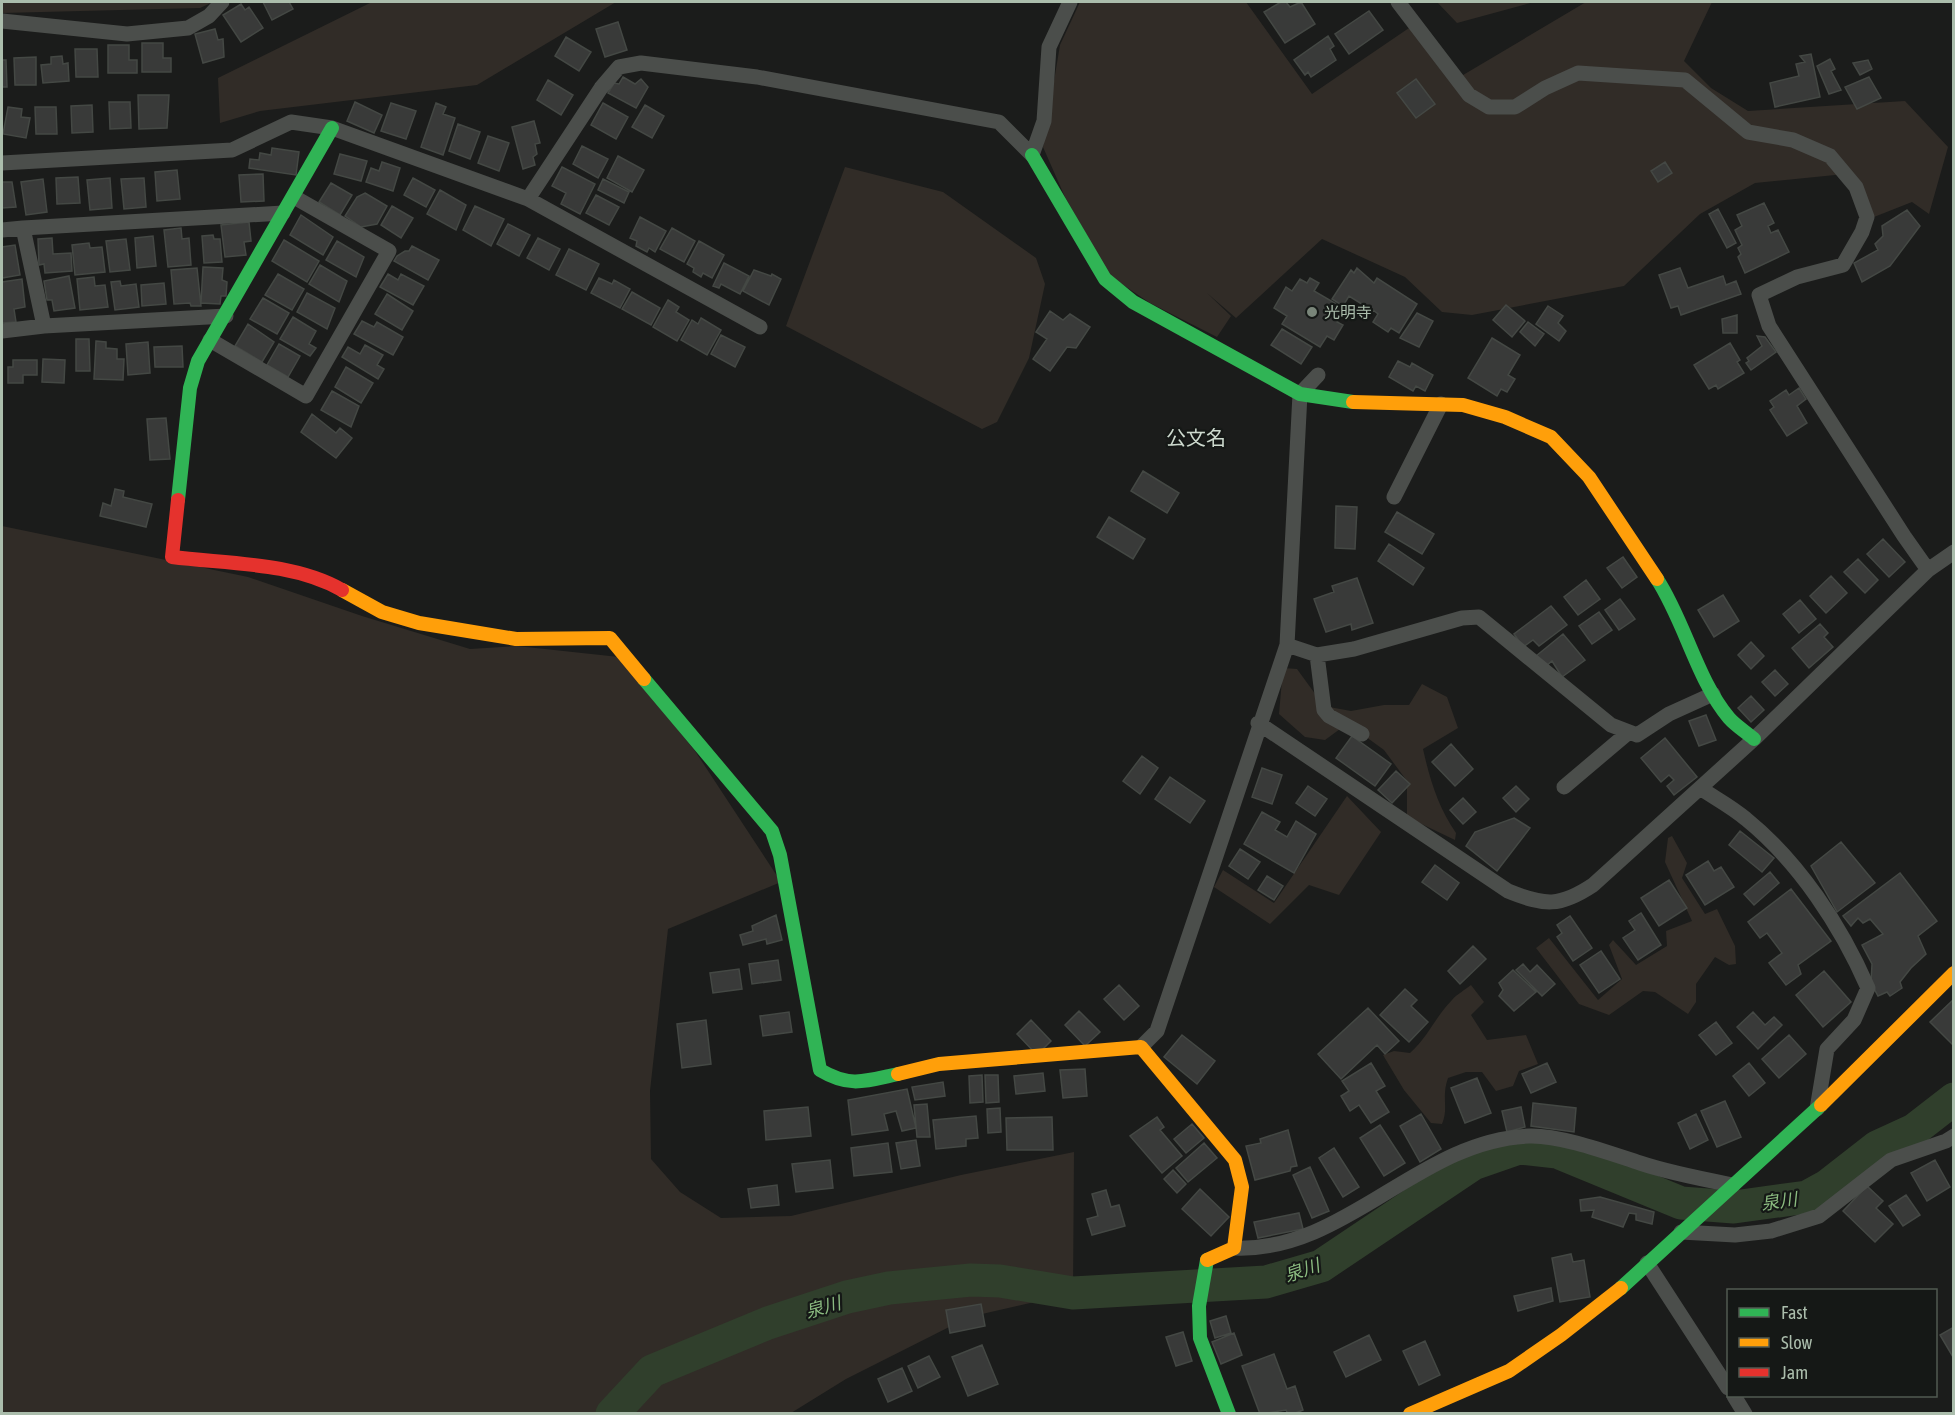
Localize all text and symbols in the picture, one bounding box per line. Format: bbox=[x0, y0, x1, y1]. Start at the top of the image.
place label: 光明寺 bbox=[1324, 303, 1372, 321]
marker: 光明寺 bbox=[1305, 305, 1319, 319]
district label: 公文名 bbox=[1166, 426, 1226, 449]
water label: 泉川 bbox=[1760, 1188, 1800, 1214]
water label: 泉川 bbox=[1282, 1254, 1324, 1286]
legend bbox=[1727, 1289, 1937, 1397]
water label: 泉川 bbox=[803, 1291, 845, 1322]
text: Fast bbox=[1781, 1302, 1808, 1323]
text: Slow bbox=[1781, 1332, 1812, 1353]
text: Jam bbox=[1781, 1362, 1808, 1383]

